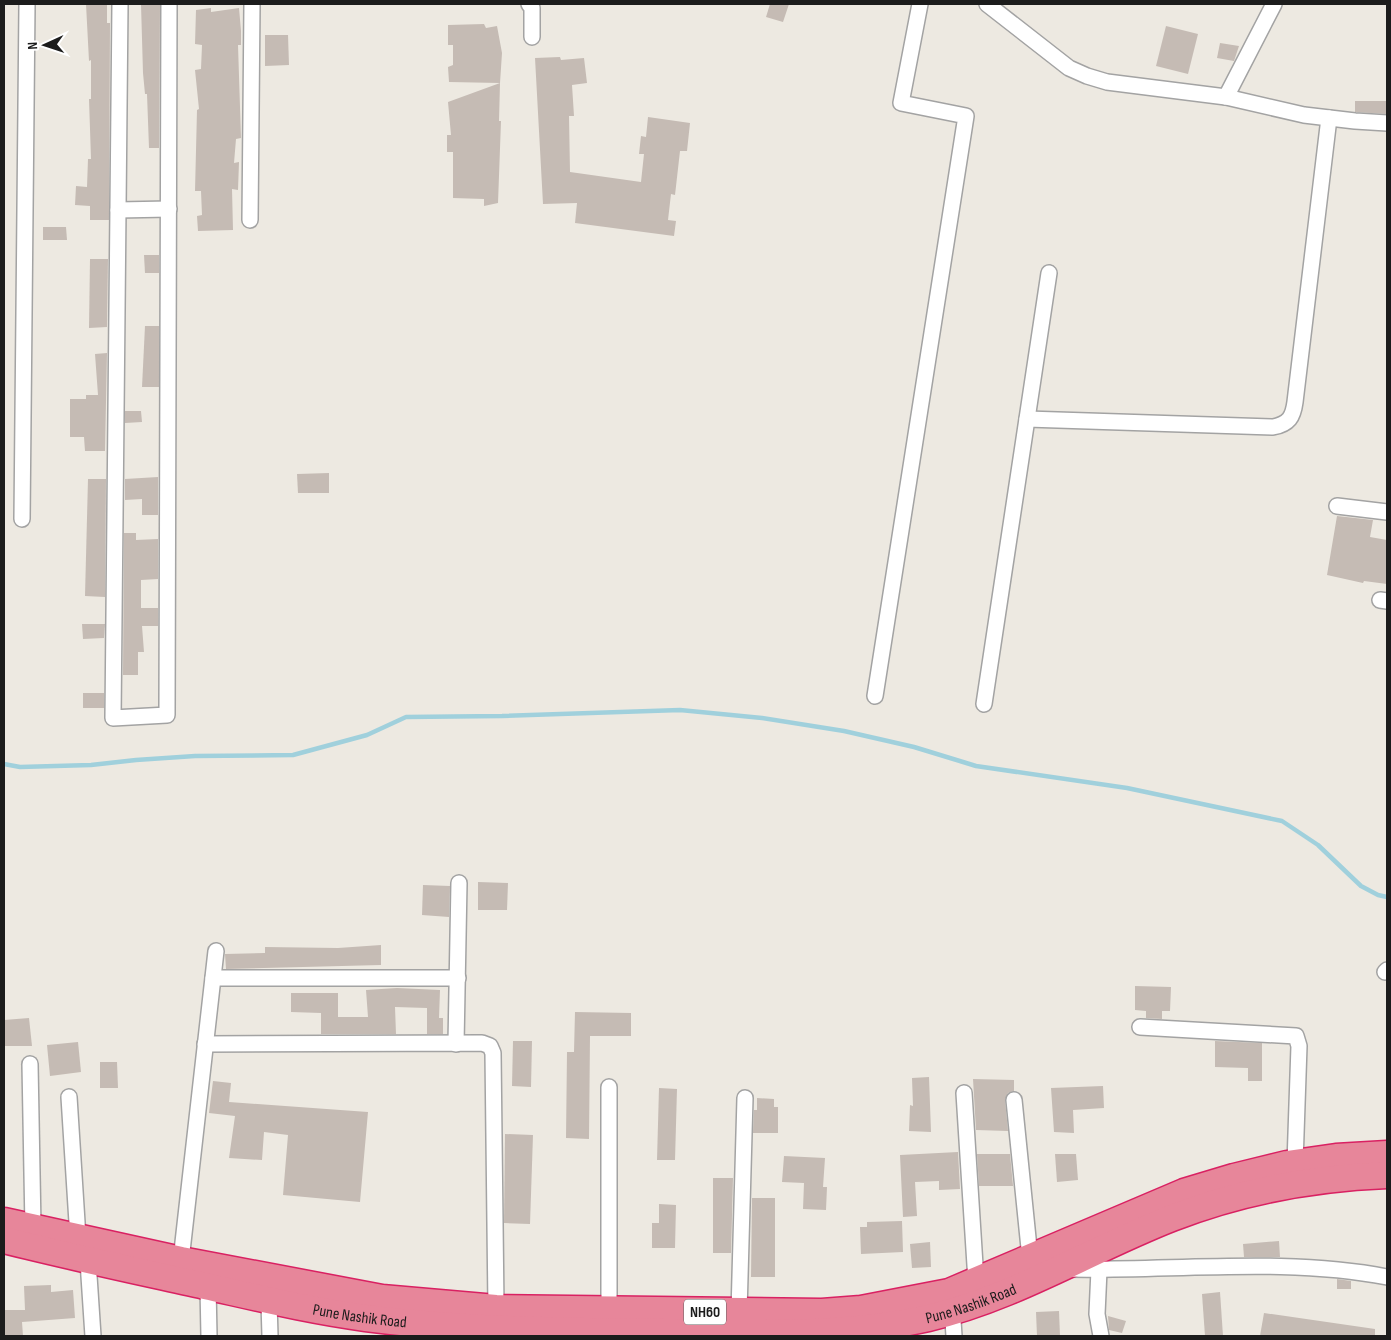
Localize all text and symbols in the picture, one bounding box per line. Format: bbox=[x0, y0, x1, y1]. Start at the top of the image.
north arrow bbox=[20, 20, 70, 70]
text: N bbox=[24, 41, 41, 50]
street label: Pune Nashik Road bbox=[924, 1280, 1019, 1328]
street label: Pune Nashik Road bbox=[311, 1300, 408, 1332]
road number: NH60 bbox=[684, 1300, 726, 1324]

